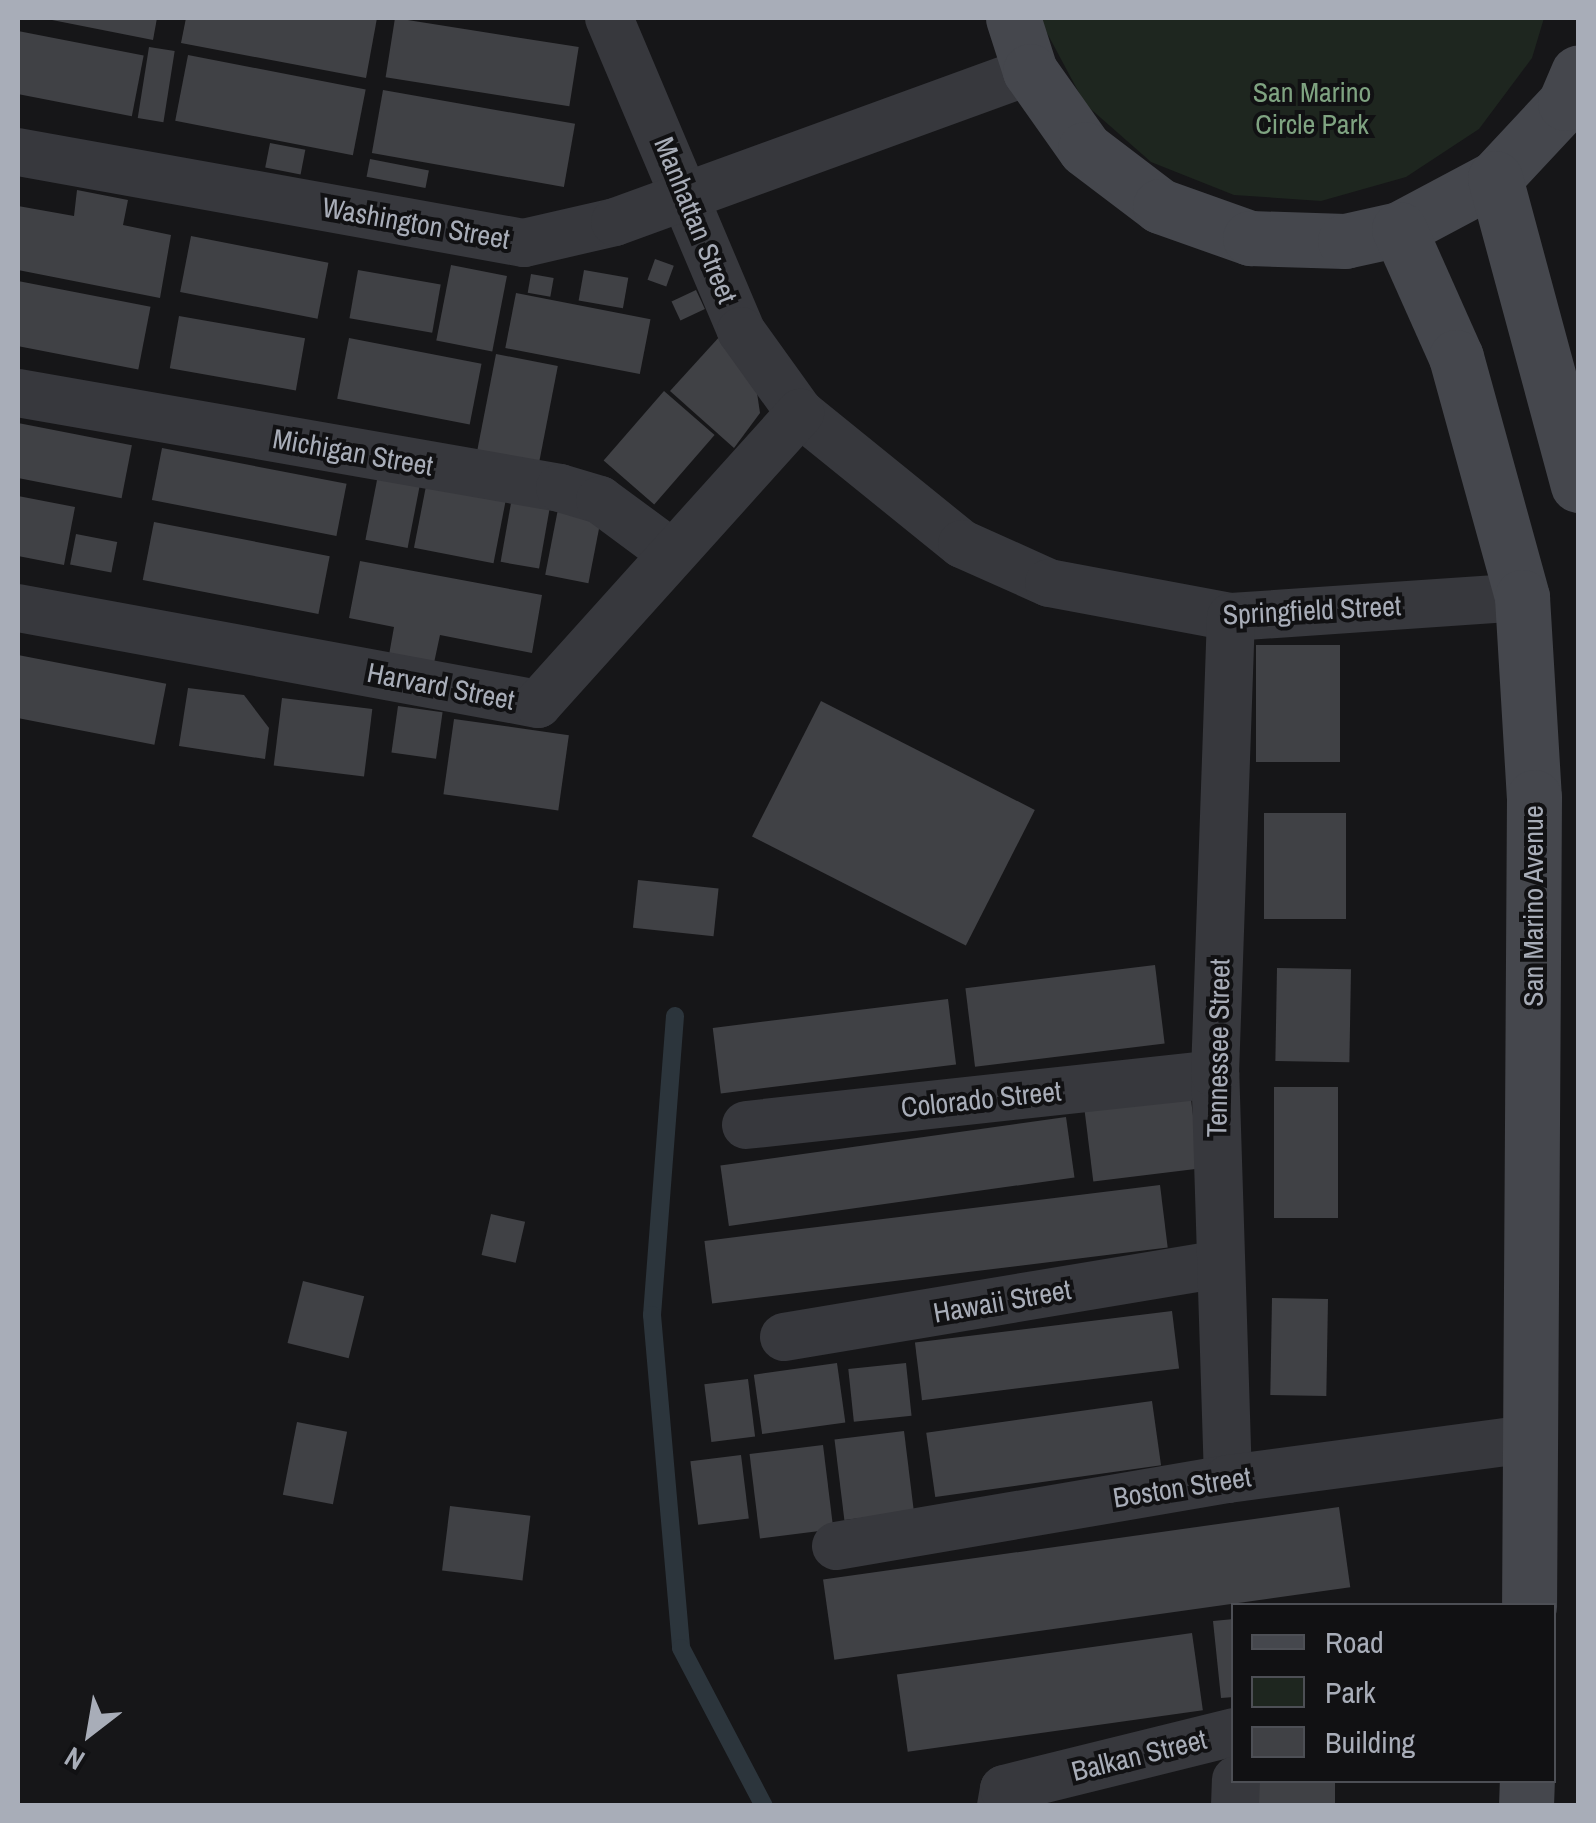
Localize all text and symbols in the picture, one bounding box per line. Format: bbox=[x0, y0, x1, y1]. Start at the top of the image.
park label: San Marino Circle Park bbox=[1253, 75, 1371, 141]
street label: Manhattan Street bbox=[647, 132, 745, 308]
street label: Washington Street bbox=[320, 190, 512, 256]
street label: Michigan Street bbox=[270, 421, 436, 483]
street label: Springfield Street bbox=[1222, 589, 1402, 631]
street label: Harvard Street bbox=[365, 655, 517, 717]
street label: San Marino Avenue bbox=[1516, 805, 1550, 1007]
street label: Tennessee Street bbox=[1200, 958, 1236, 1138]
street label: Colorado Street bbox=[899, 1074, 1063, 1124]
street label: Hawaii Street bbox=[931, 1272, 1073, 1330]
street label: Boston Street bbox=[1111, 1460, 1253, 1514]
legend bbox=[1231, 1603, 1556, 1783]
text: Road bbox=[1325, 1622, 1384, 1662]
text: Park bbox=[1325, 1672, 1376, 1712]
north arrow bbox=[40, 1683, 140, 1783]
street label: Balkan Street bbox=[1068, 1722, 1210, 1788]
text: Building bbox=[1325, 1722, 1415, 1762]
text: N bbox=[58, 1738, 91, 1779]

